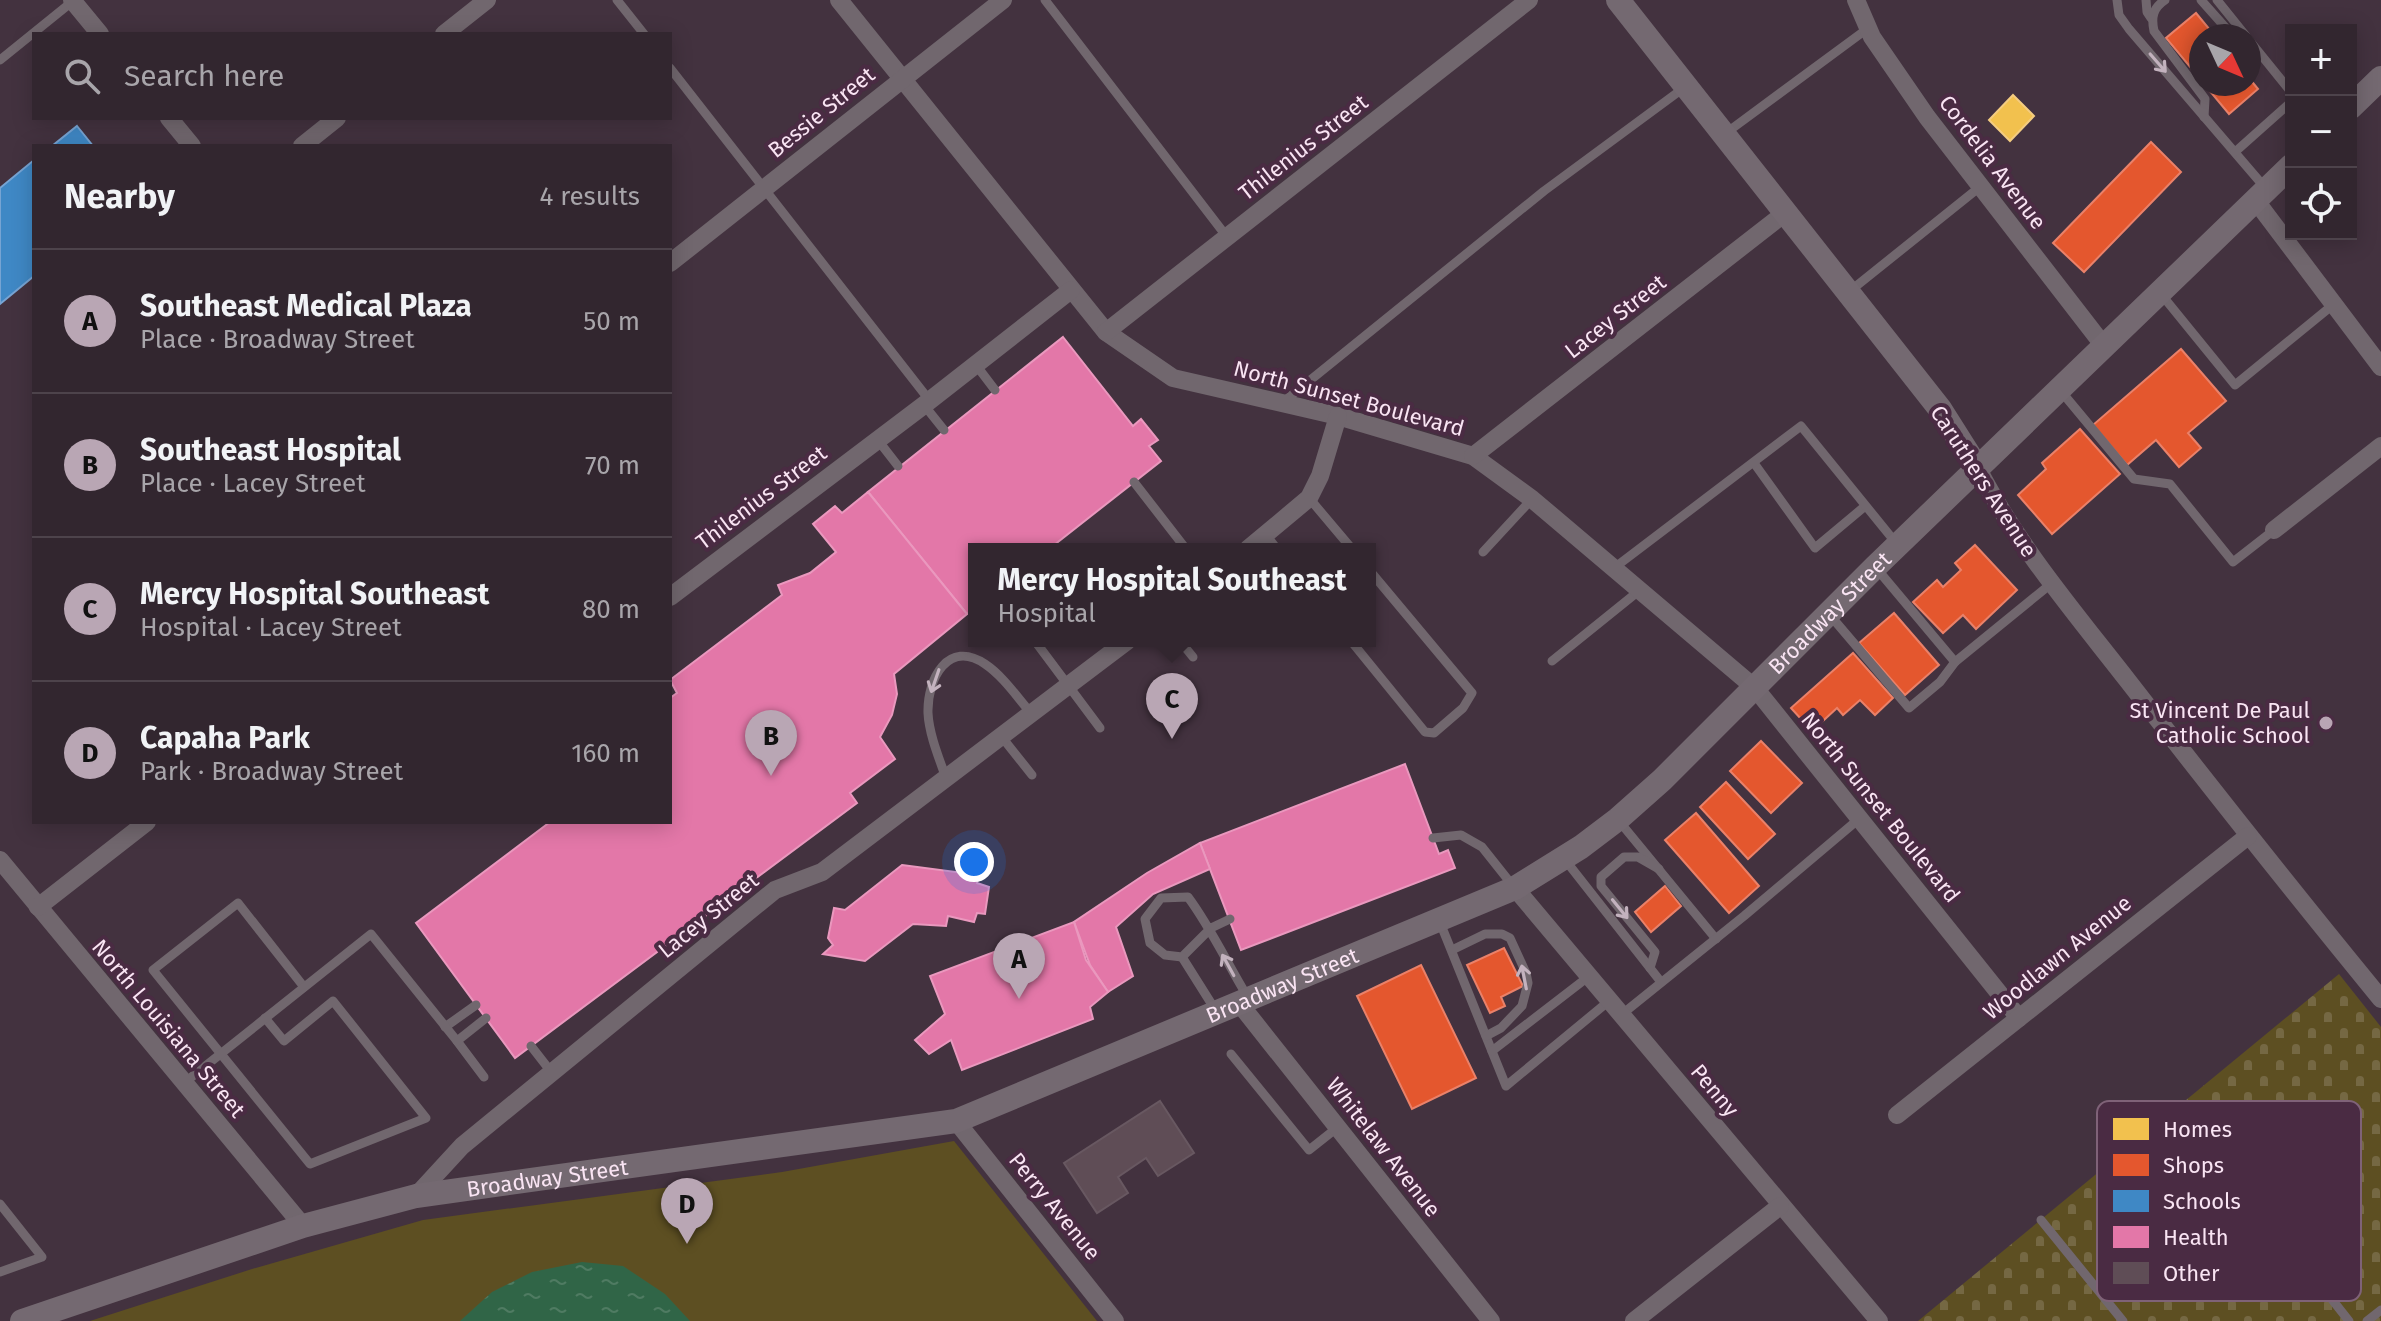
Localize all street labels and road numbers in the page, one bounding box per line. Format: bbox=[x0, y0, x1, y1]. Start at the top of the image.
street label: Bessie Street bbox=[763, 61, 880, 164]
street label: Thilenius Street bbox=[1233, 89, 1373, 206]
street label: Cordelia Avenue bbox=[1933, 90, 2052, 235]
street label: Lacey Street bbox=[1559, 268, 1671, 364]
street label: North Sunset Boulevard bbox=[1231, 355, 1467, 442]
street label: Caruthers Avenue bbox=[1924, 400, 2043, 562]
street label: Thilenius Street bbox=[691, 439, 832, 555]
street label: Broadway Street bbox=[1763, 546, 1897, 680]
street label: North Sunset Boulevard bbox=[1795, 707, 1966, 908]
street label: Lacey Street bbox=[653, 867, 764, 964]
street label: Woodlawn Avenue bbox=[1978, 889, 2137, 1025]
street label: North Louisiana Street bbox=[86, 934, 251, 1123]
street label: Broadway Street bbox=[1202, 942, 1363, 1029]
street label: Penny bbox=[1685, 1058, 1745, 1122]
street label: Whitelaw Avenue bbox=[1321, 1072, 1446, 1222]
street label: Perry Avenue bbox=[1003, 1147, 1106, 1266]
street label: Broadway Street bbox=[465, 1154, 630, 1203]

